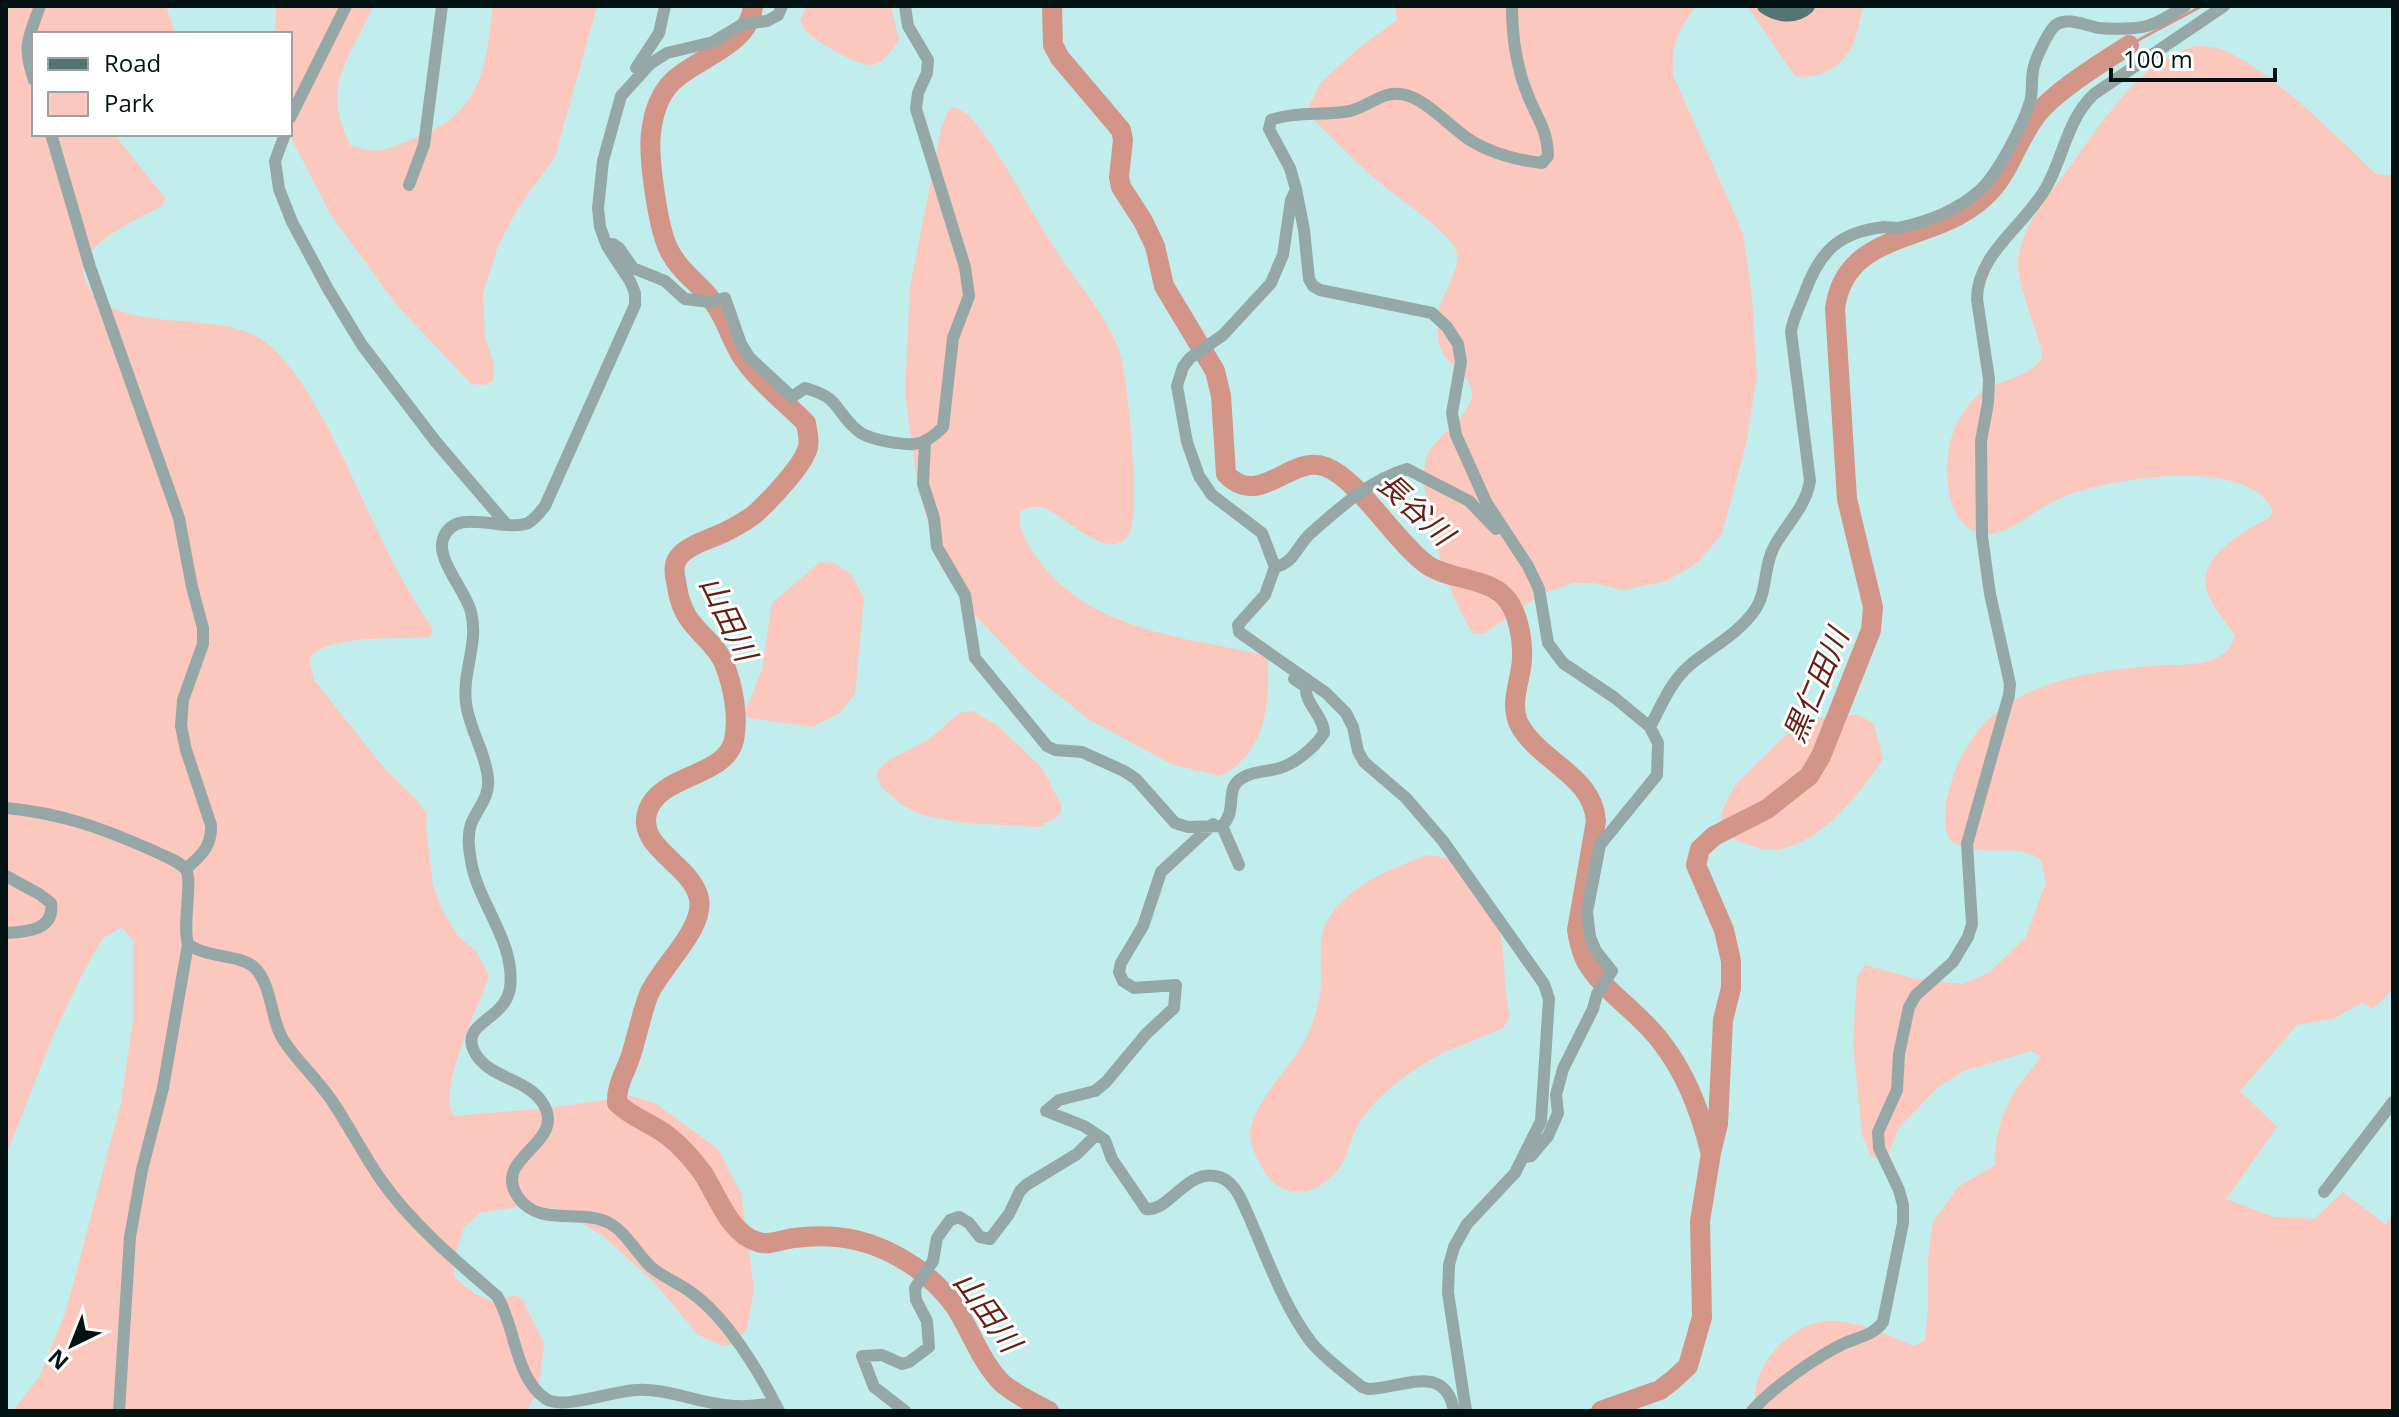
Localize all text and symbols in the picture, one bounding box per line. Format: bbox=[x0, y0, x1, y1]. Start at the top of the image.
legend bbox=[32, 32, 292, 136]
scale bar bbox=[2111, 32, 2275, 82]
text: 100 m bbox=[2123, 42, 2193, 75]
text: Road bbox=[104, 46, 161, 79]
text: Park bbox=[104, 86, 155, 119]
water label: 長谷川 bbox=[1369, 462, 1465, 556]
water label: 山田川 bbox=[691, 569, 768, 670]
water label: 黒仁田川 bbox=[1773, 619, 1858, 748]
water label: 山田川 bbox=[945, 1263, 1033, 1362]
north arrow bbox=[32, 1305, 112, 1385]
text: N bbox=[41, 1343, 74, 1377]

